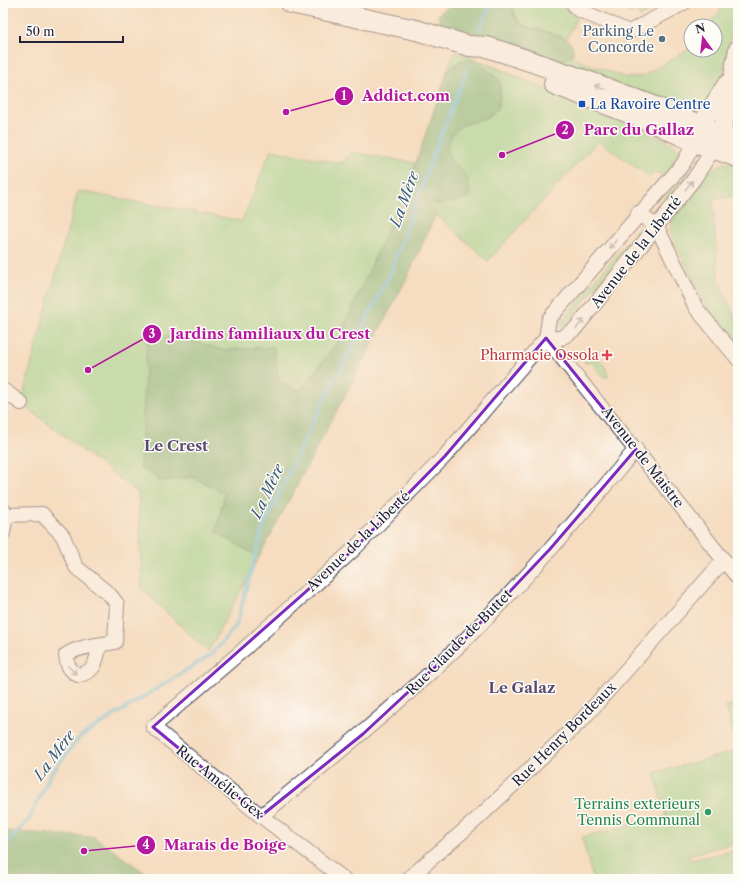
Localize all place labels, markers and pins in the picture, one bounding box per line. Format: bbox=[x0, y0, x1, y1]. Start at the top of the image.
place label: Parking Le Concorde bbox=[582, 22, 654, 56]
marker: Parking Le Concorde bbox=[657, 34, 667, 44]
callout: Addict.com bbox=[334, 83, 458, 110]
place label: La Ravoire Centre bbox=[590, 95, 711, 113]
marker: La Ravoire Centre bbox=[577, 99, 587, 109]
callout: Parc du Gallaz bbox=[555, 116, 702, 143]
callout: Jardins familiaux du Crest bbox=[142, 320, 379, 347]
place label: Pharmacie Ossola bbox=[480, 346, 600, 364]
marker: Pharmacie Ossola bbox=[602, 350, 612, 360]
place label: Terrains exterieurs Tennis Communal bbox=[574, 795, 700, 829]
marker: Terrains exterieurs Tennis Communal bbox=[703, 807, 713, 817]
callout: Marais de Boige bbox=[136, 831, 295, 858]

